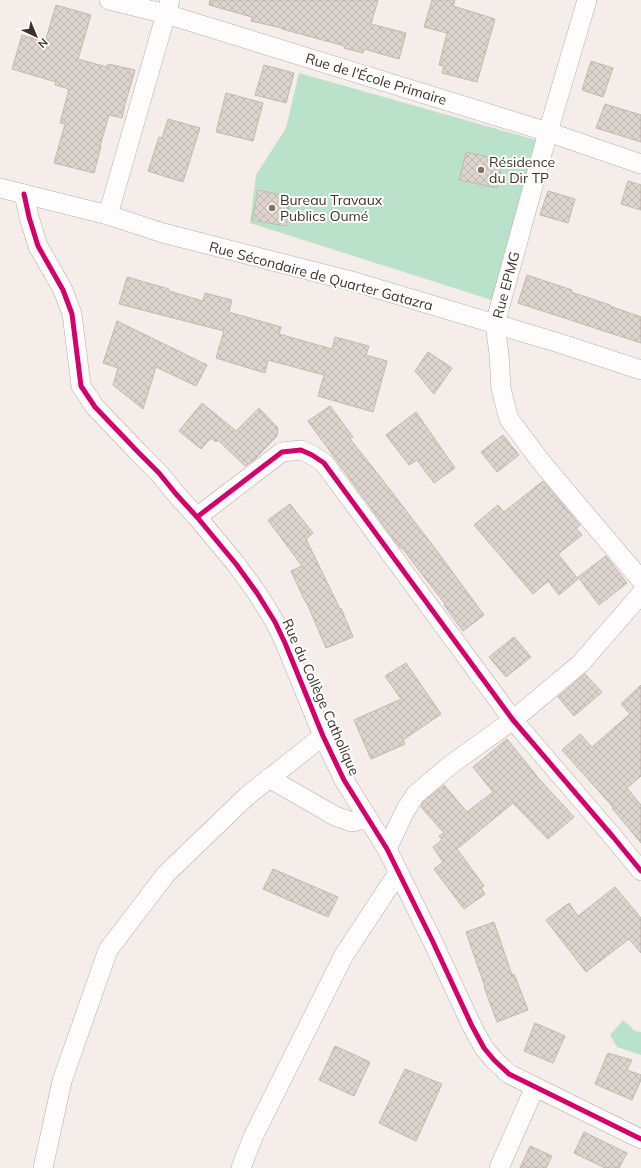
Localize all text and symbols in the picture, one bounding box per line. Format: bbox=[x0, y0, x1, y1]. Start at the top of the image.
north arrow bbox=[16, 16, 56, 56]
text: N bbox=[35, 35, 51, 51]
street label: Rue de l'École Primaire bbox=[303, 49, 449, 109]
place label: Résidence du Dir TP bbox=[489, 153, 555, 187]
marker: Résidence du Dir TP bbox=[476, 165, 486, 175]
place label: Bureau Travaux Publics Oumé bbox=[280, 191, 383, 225]
marker: Bureau Travaux Publics Oumé bbox=[267, 203, 277, 213]
street label: Rue Sécondaire de Quarter Gatazra bbox=[207, 237, 435, 315]
street label: Rue EPMG bbox=[488, 250, 524, 320]
street label: Rue du Collège Catholique bbox=[278, 616, 364, 778]

